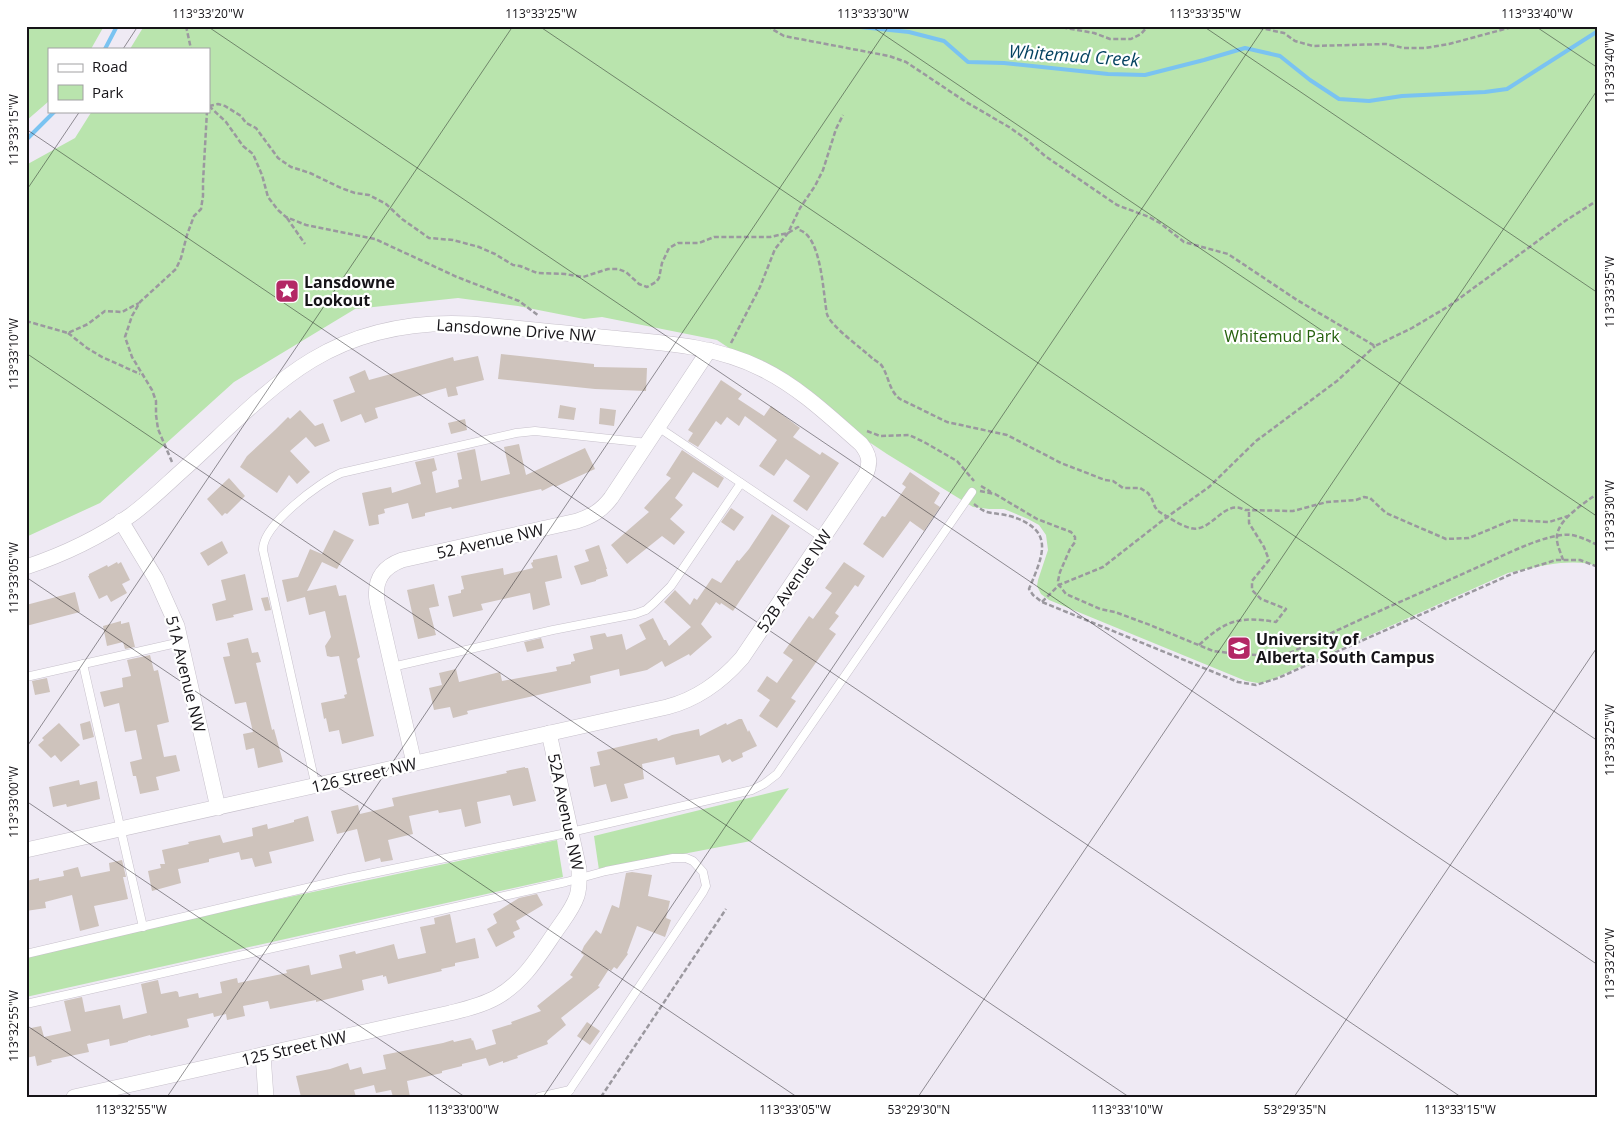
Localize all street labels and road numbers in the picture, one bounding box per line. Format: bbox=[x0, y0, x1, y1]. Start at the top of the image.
street label: Lansdowne Drive NW bbox=[436, 313, 597, 347]
street label: 52 Avenue NW bbox=[434, 518, 546, 564]
street label: 52B Avenue NW bbox=[751, 525, 837, 637]
street label: 51A Avenue NW bbox=[161, 613, 211, 735]
street label: 52A Avenue NW bbox=[543, 751, 589, 873]
street label: 126 Street NW bbox=[309, 752, 419, 798]
street label: 125 Street NW bbox=[239, 1025, 349, 1071]

